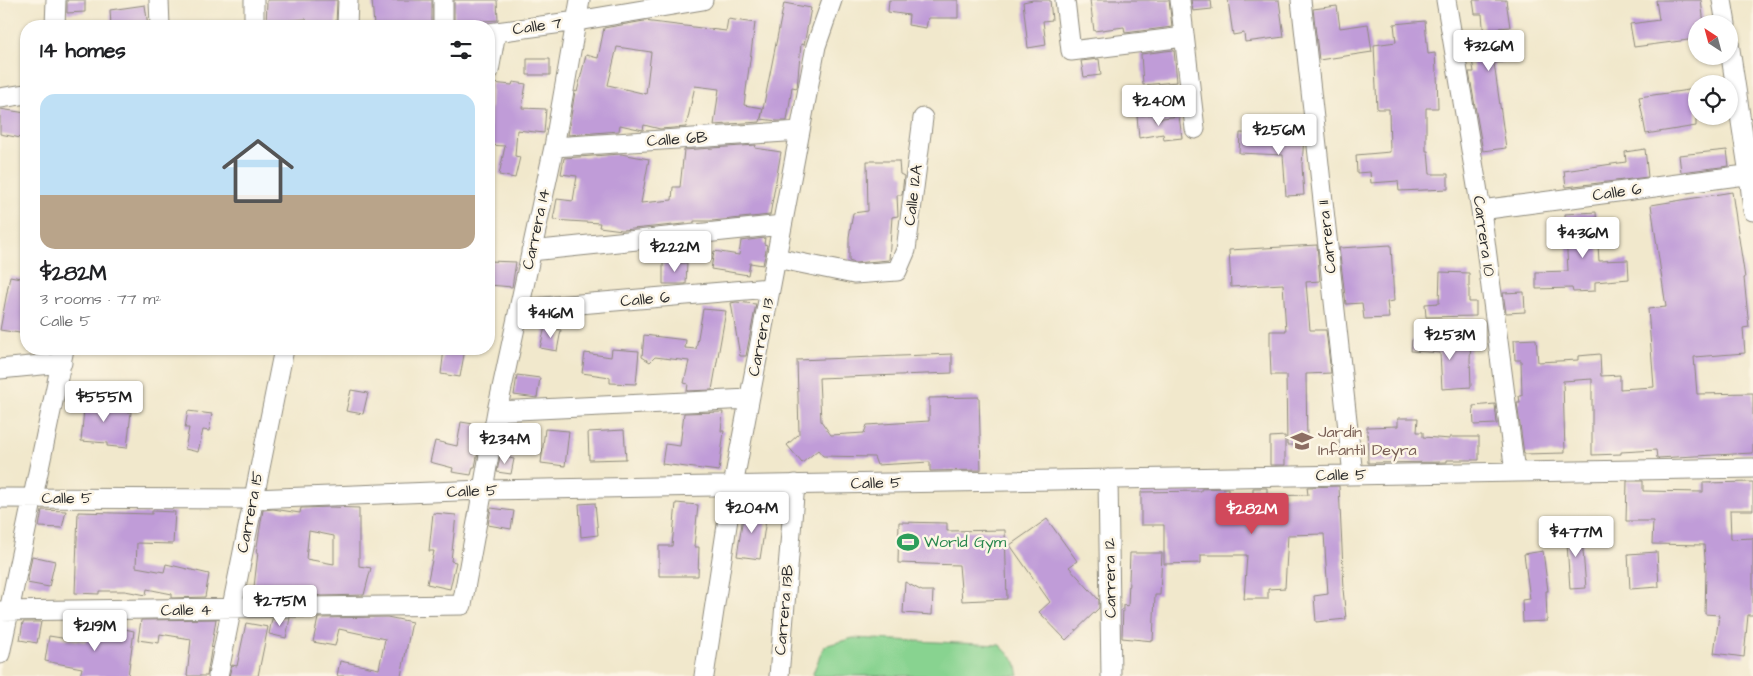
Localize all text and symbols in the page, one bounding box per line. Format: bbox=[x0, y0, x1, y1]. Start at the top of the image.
street label: Calle 7 bbox=[511, 12, 563, 40]
north arrow bbox=[1688, 15, 1738, 65]
map controls bbox=[1688, 15, 1738, 125]
pin: $326M bbox=[1454, 30, 1524, 72]
text: $326M bbox=[1464, 35, 1514, 57]
text: 14 homes bbox=[40, 36, 126, 65]
icon: filters bbox=[447, 36, 475, 64]
button: locate bbox=[1688, 75, 1738, 125]
pin: $240M bbox=[1124, 84, 1194, 127]
text: $240M bbox=[1133, 90, 1185, 112]
pin: $256M bbox=[1244, 114, 1314, 156]
text: $256M bbox=[1253, 119, 1305, 141]
icon: home bbox=[213, 126, 303, 216]
street label: Calle 6B bbox=[646, 126, 709, 152]
street label: Calle 12A bbox=[898, 163, 928, 227]
street label: Calle 6 bbox=[1591, 178, 1643, 206]
street label: Carrera 14 bbox=[517, 186, 555, 271]
street label: Carrera 10 bbox=[1467, 194, 1501, 278]
street label: Carrera 11 bbox=[1312, 199, 1342, 275]
pin: $436M bbox=[1548, 216, 1618, 259]
text: $436M bbox=[1557, 222, 1609, 244]
pin: $222M bbox=[640, 230, 710, 273]
text: $222M bbox=[650, 236, 700, 258]
text: $282M bbox=[40, 259, 107, 288]
street label: Calle 6 bbox=[619, 286, 671, 312]
text: 3 rooms · 77 m² bbox=[40, 288, 161, 310]
pin: $416M bbox=[516, 296, 586, 339]
street label: Carrera 13 bbox=[743, 296, 779, 378]
text: $416M bbox=[528, 302, 574, 324]
text: Calle 5 bbox=[40, 310, 91, 332]
pin: $253M bbox=[1415, 318, 1485, 361]
text: $253M bbox=[1425, 324, 1475, 346]
pin: $555M bbox=[69, 380, 139, 423]
text: $555M bbox=[76, 386, 132, 408]
place label: Jardín Infantil Deyra bbox=[1318, 421, 1417, 462]
pin: $234M bbox=[470, 422, 540, 465]
text: $234M bbox=[480, 428, 530, 450]
school or university icon: Jardín Infantil Deyra bbox=[1289, 428, 1315, 454]
street label: Calle 5 bbox=[1315, 464, 1367, 486]
street label: Carrera 15 bbox=[231, 469, 269, 555]
street label: Calle 5 bbox=[850, 472, 902, 494]
street label: Calle 5 bbox=[446, 479, 498, 503]
street label: Calle 5 bbox=[42, 487, 93, 509]
pin: $204M bbox=[717, 492, 787, 534]
pin: $282M bbox=[1217, 492, 1287, 535]
text: $204M bbox=[726, 497, 778, 519]
text: $282M bbox=[1227, 498, 1277, 520]
pin: $477M bbox=[1541, 516, 1611, 558]
text: $477M bbox=[1550, 521, 1602, 543]
sports icon: World Gym bbox=[895, 529, 921, 555]
place label: World Gym bbox=[924, 531, 1007, 554]
street label: Carrera 12 bbox=[1098, 538, 1122, 618]
street label: Carrera 13B bbox=[769, 563, 799, 656]
pin: $275M bbox=[245, 584, 315, 627]
text: $275M bbox=[254, 590, 306, 612]
street label: Calle 4 bbox=[161, 599, 212, 621]
pin: $219M bbox=[60, 610, 130, 652]
text: $219M bbox=[74, 615, 116, 637]

